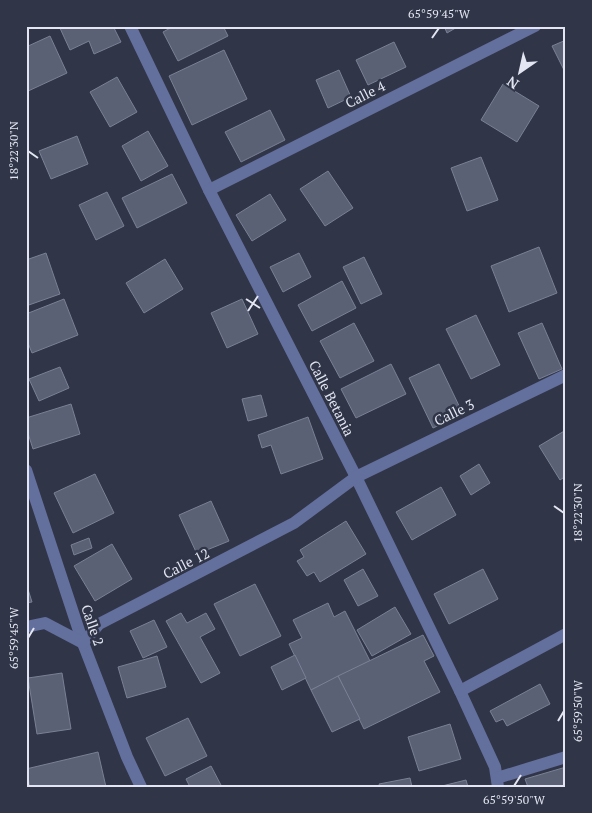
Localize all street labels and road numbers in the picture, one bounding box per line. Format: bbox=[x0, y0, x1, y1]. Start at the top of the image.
street label: Calle 4 bbox=[342, 76, 389, 112]
street label: Calle Betania bbox=[305, 357, 359, 439]
street label: Calle 3 bbox=[431, 394, 477, 430]
street label: Calle 12 bbox=[159, 543, 213, 583]
street label: Calle 2 bbox=[77, 602, 109, 648]

